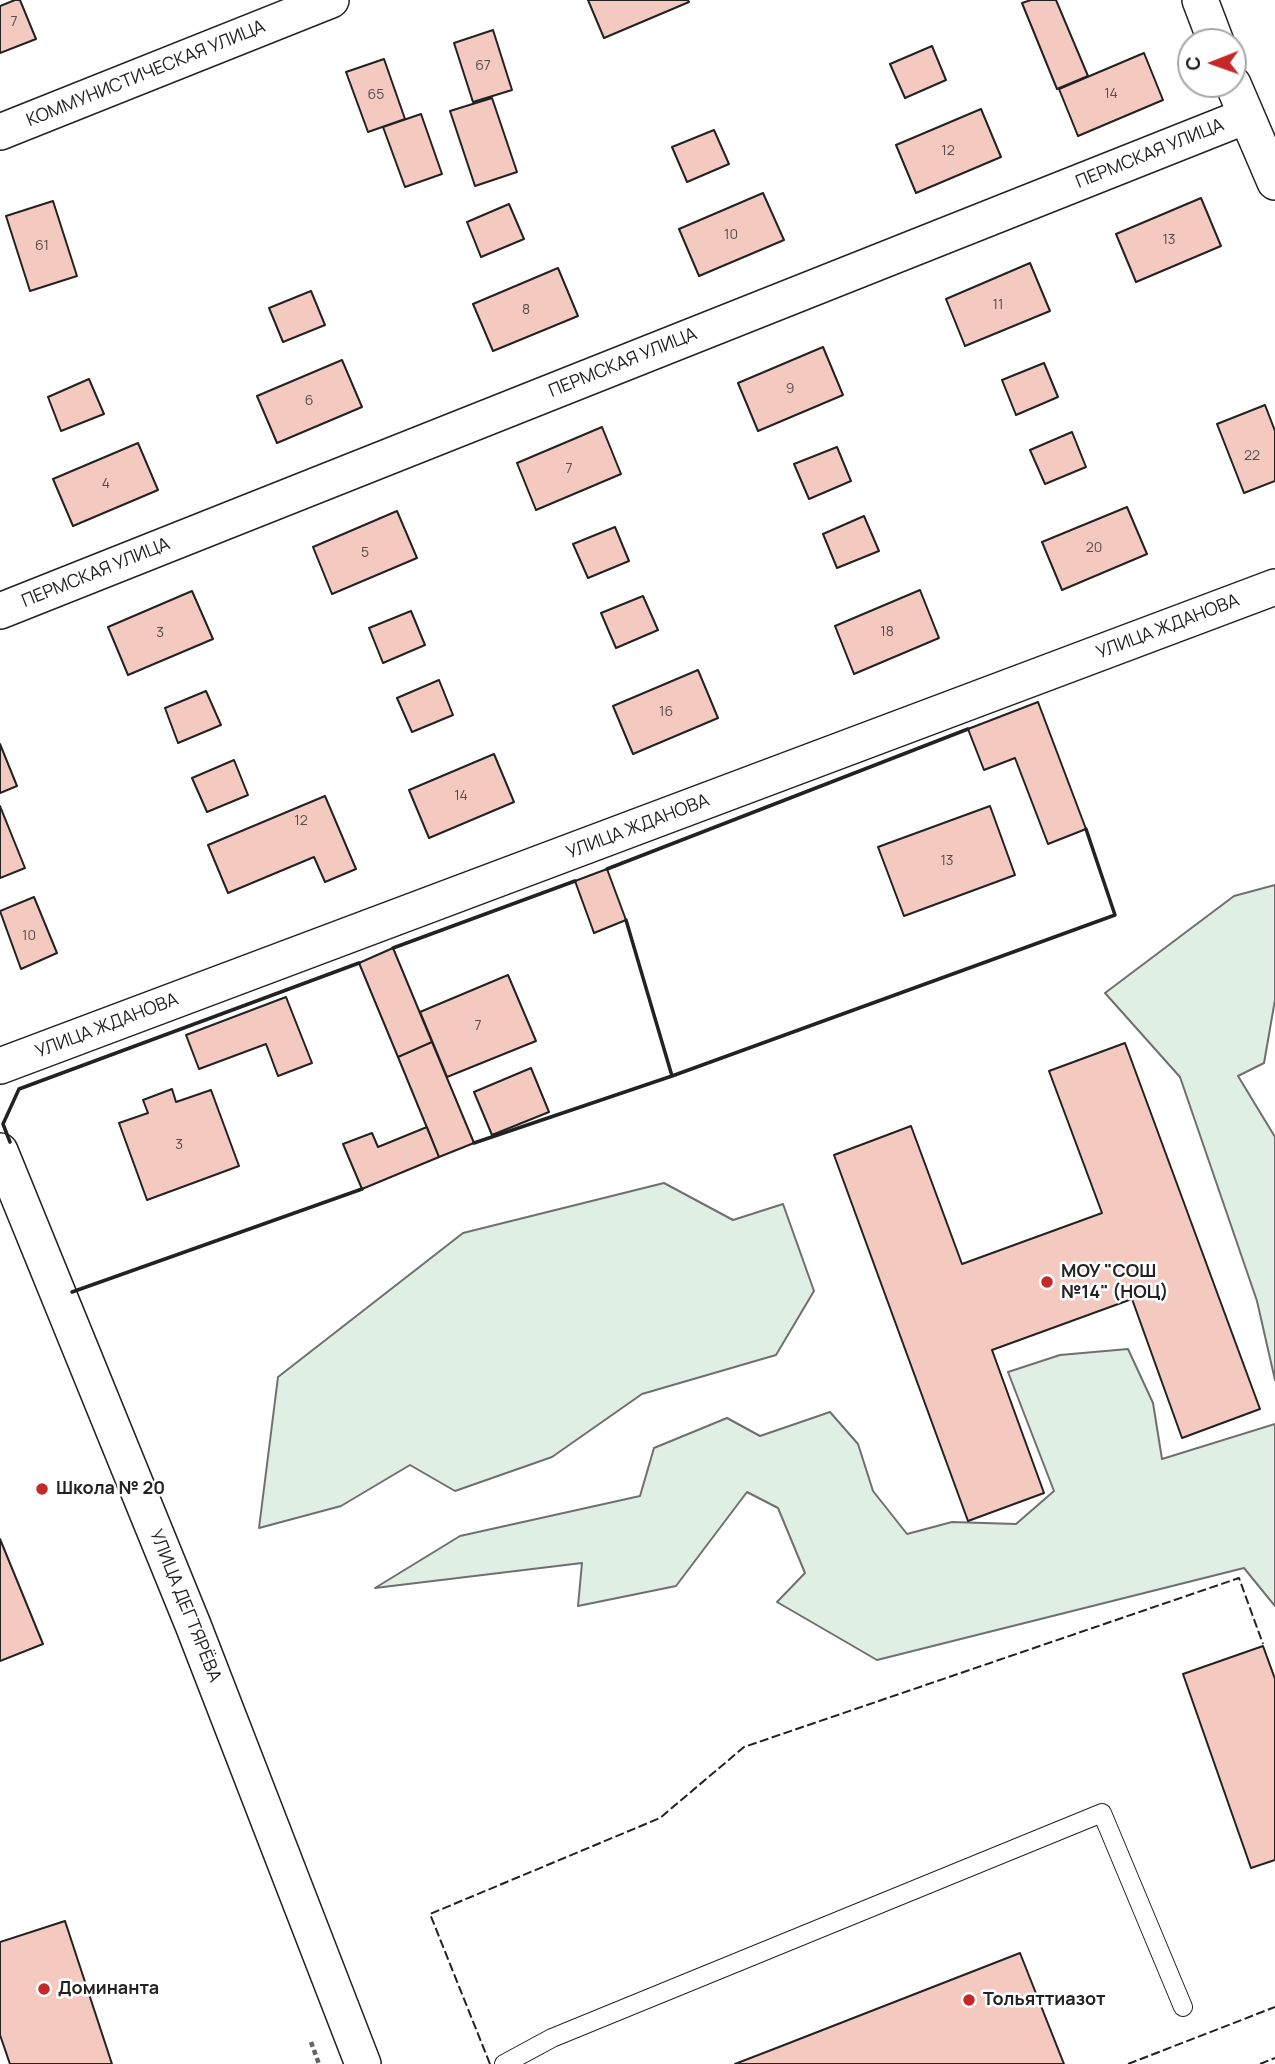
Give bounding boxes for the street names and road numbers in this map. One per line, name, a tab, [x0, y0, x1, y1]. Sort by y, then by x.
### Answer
street label: КОММУНИСТИЧЕСКАЯ УЛИЦА	[23, 16, 269, 132]
street label: ПЕРМСКАЯ УЛИЦА	[1073, 114, 1227, 194]
street label: ПЕРМСКАЯ УЛИЦА	[546, 323, 700, 403]
street label: ПЕРМСКАЯ УЛИЦА	[19, 533, 173, 613]
street label: УЛИЦА ЖДАНОВА	[1094, 590, 1242, 664]
street label: УЛИЦА ЖДАНОВА	[564, 790, 712, 864]
street label: УЛИЦА ЖДАНОВА	[33, 989, 181, 1063]
street label: УЛИЦА ДЕГТЯРЁВА	[145, 1527, 225, 1685]

